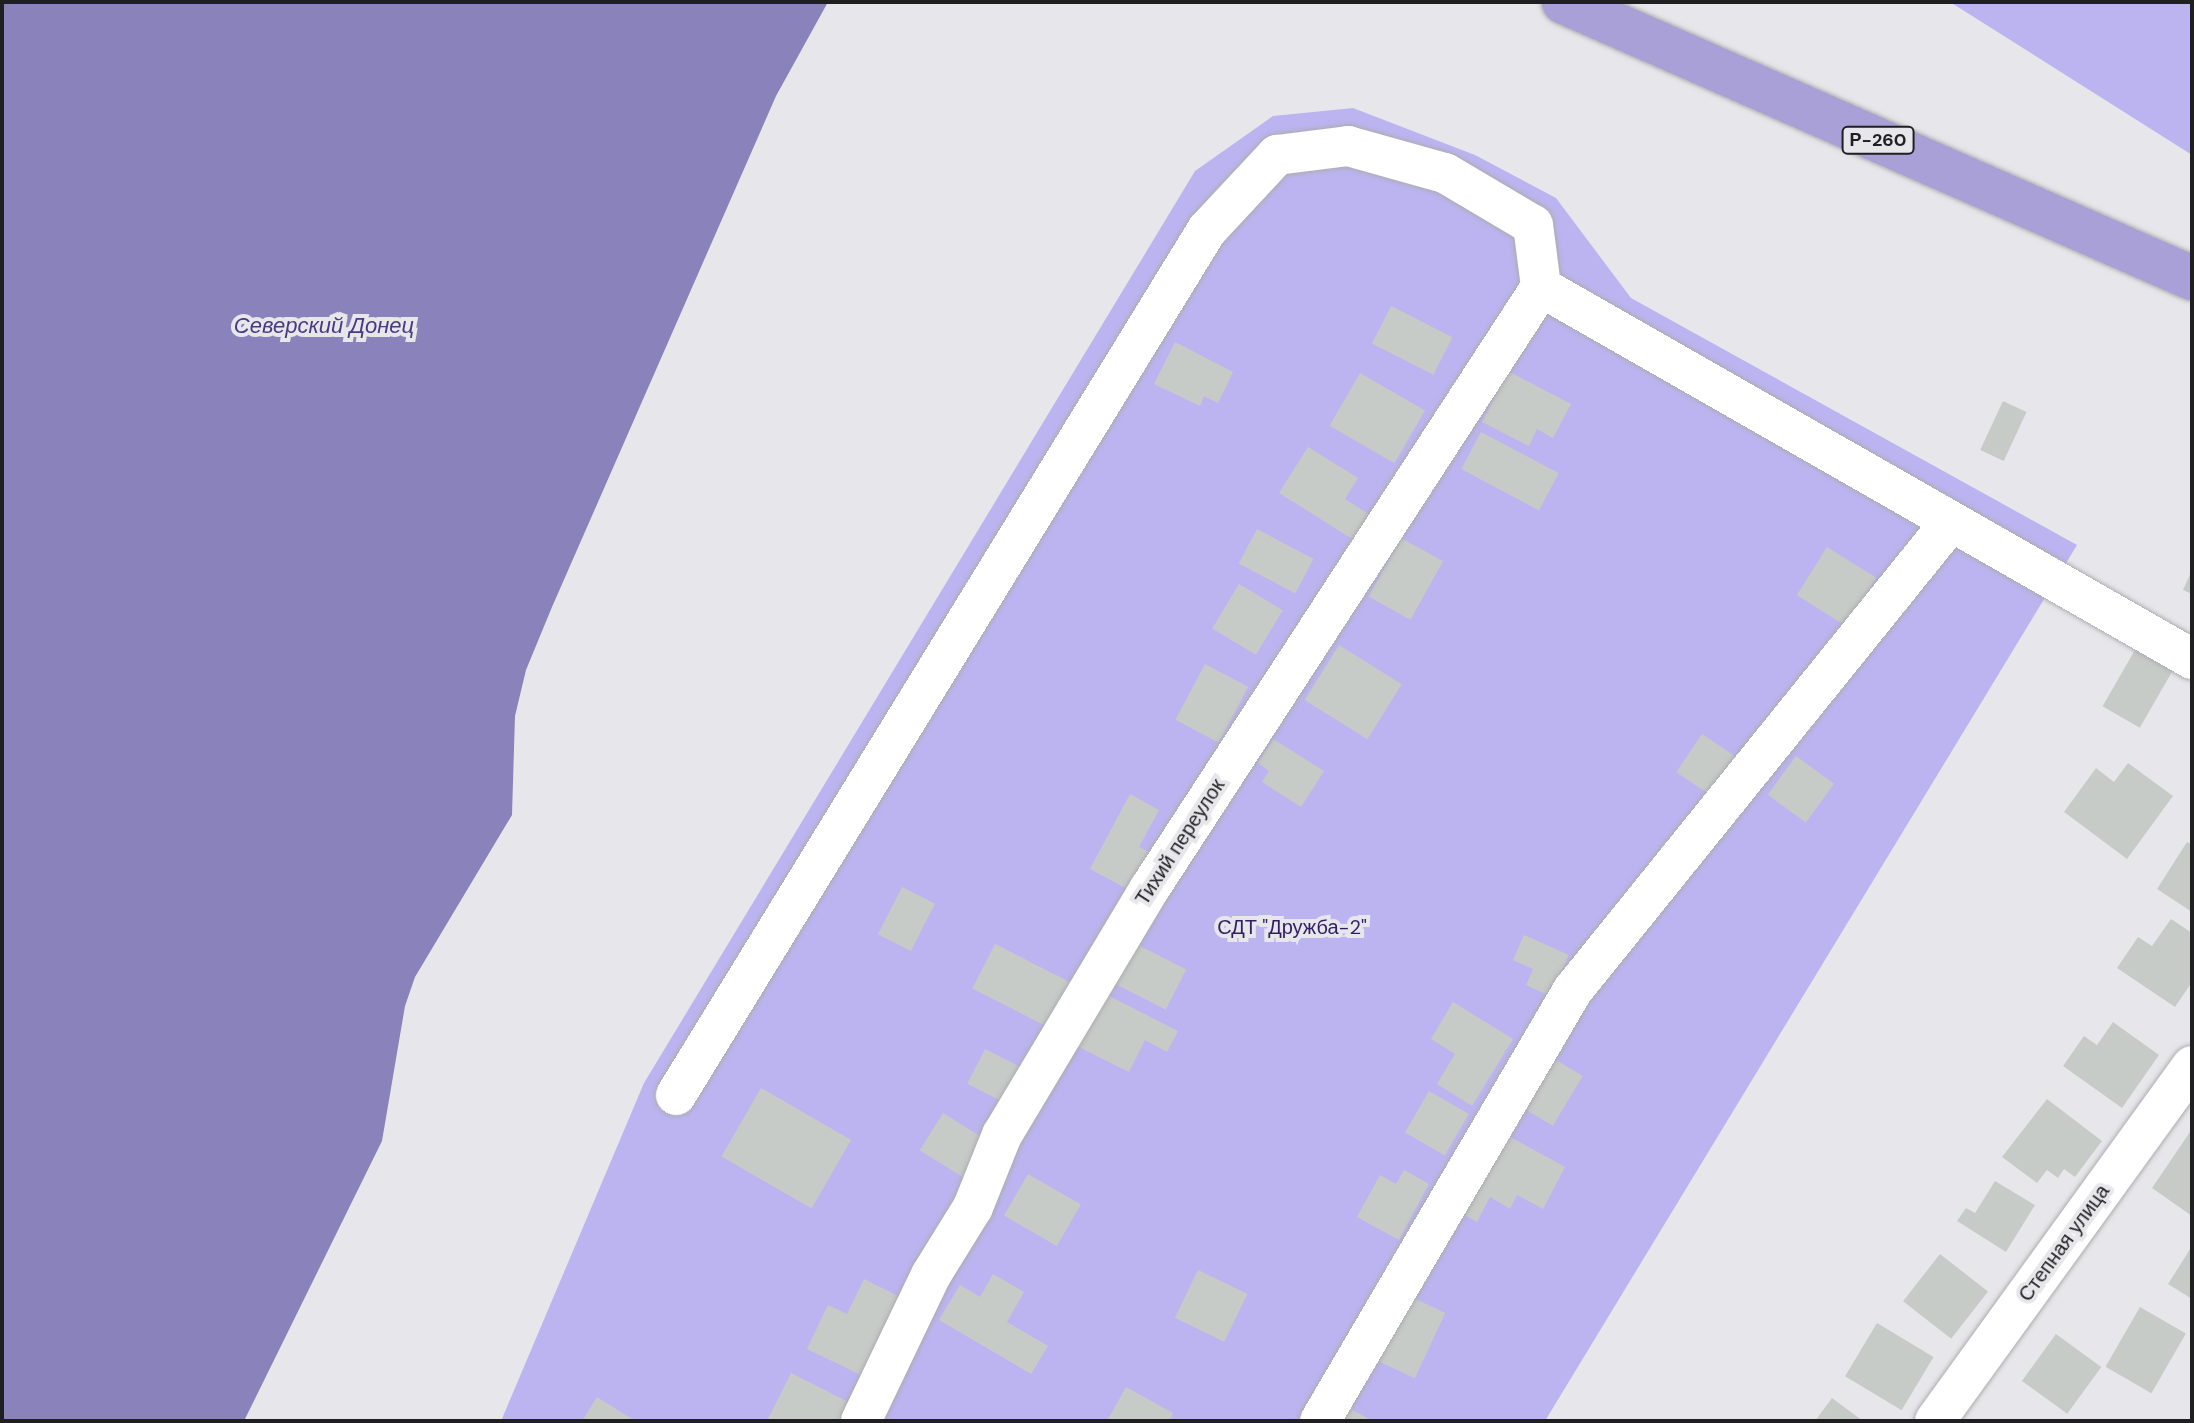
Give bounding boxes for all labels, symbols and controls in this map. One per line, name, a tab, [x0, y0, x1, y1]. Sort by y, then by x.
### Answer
road number: Р-260	[1840, 126, 1916, 154]
water label: Северский Донец	[234, 313, 414, 339]
street label: Тихий переулок	[1130, 774, 1230, 910]
park label: СДТ "Дружба-2"	[1217, 915, 1367, 939]
street label: Степная улица	[2014, 1180, 2114, 1306]

